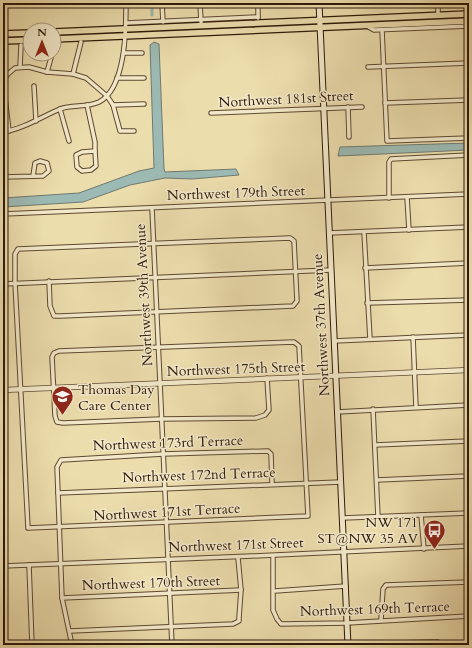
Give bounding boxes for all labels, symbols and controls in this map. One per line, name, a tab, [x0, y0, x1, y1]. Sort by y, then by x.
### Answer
north arrow	[22, 22, 62, 62]
text: N	[37, 25, 47, 40]
street label: Northwest 181st Street	[218, 86, 355, 112]
street label: Northwest 179th Street	[167, 181, 306, 205]
street label: Northwest 39th Avenue	[131, 223, 157, 367]
street label: Northwest 37th Avenue	[308, 253, 334, 397]
street label: Northwest 175th Street	[167, 357, 306, 381]
place label: Thomas Day Care Center	[78, 380, 155, 415]
school or university icon: Thomas Day Care Center	[50, 384, 76, 417]
street label: Northwest 173rd Terrace	[92, 431, 244, 455]
street label: Northwest 172nd Terrace	[122, 463, 276, 487]
street label: Northwest 171st Terrace	[93, 499, 241, 525]
place label: NW 171 ST@NW 35 AV	[318, 513, 419, 548]
bus stop icon: NW 171 ST@NW 35 AV	[421, 517, 447, 550]
street label: Northwest 171st Street	[168, 533, 304, 557]
street label: Northwest 170th Street	[82, 571, 221, 595]
street label: Northwest 169th Terrace	[300, 597, 450, 621]

